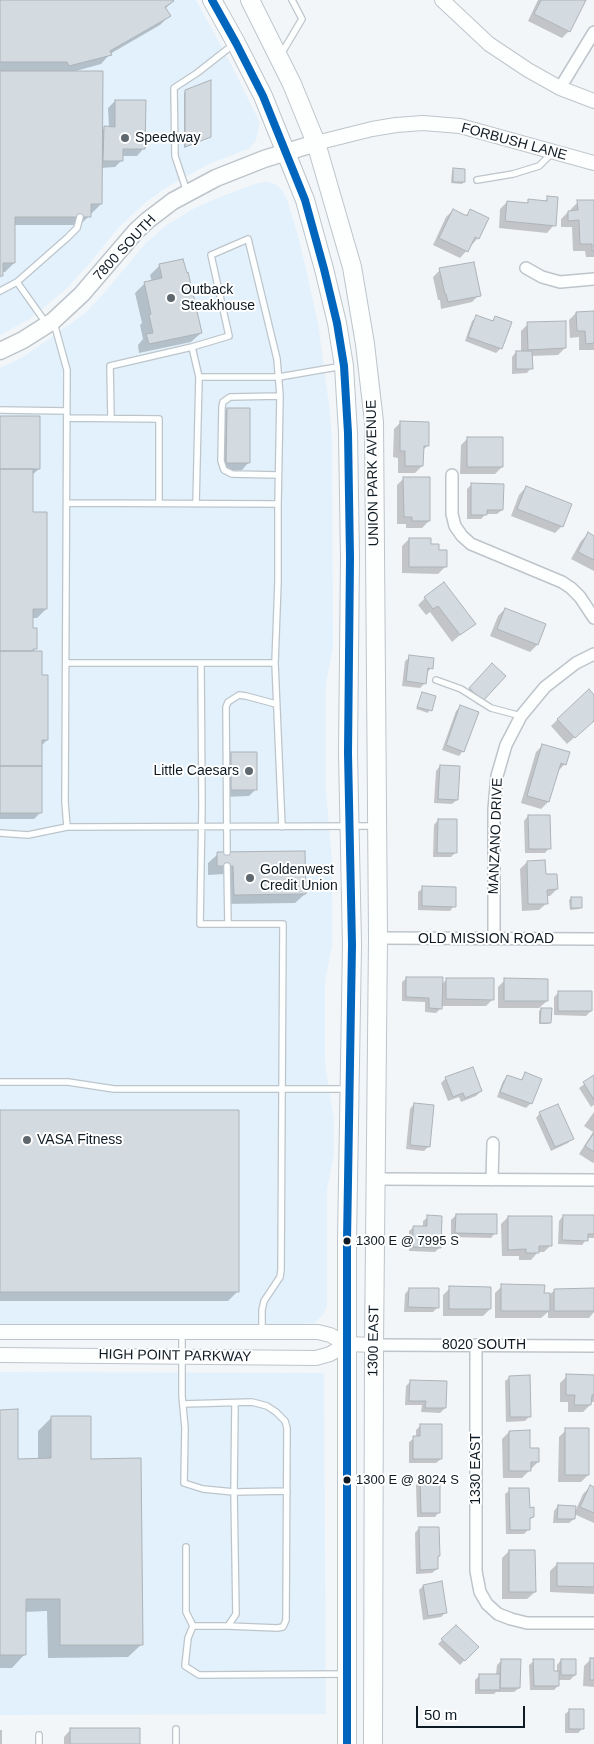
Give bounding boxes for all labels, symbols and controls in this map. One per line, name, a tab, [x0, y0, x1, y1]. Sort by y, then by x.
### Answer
street label: FORBUSH LANE	[459, 120, 569, 164]
place label: Speedway	[135, 130, 200, 146]
marker: Speedway	[119, 132, 131, 144]
street label: 7800 SOUTH	[90, 212, 160, 284]
place label: Outback Steakhouse	[181, 282, 255, 314]
marker: Outback Steakhouse	[165, 292, 177, 304]
street label: UNION PARK AVENUE	[363, 400, 383, 546]
place label: Little Caesars	[153, 763, 239, 779]
marker: Little Caesars	[243, 765, 255, 777]
street label: MANZANO DRIVE	[486, 777, 506, 895]
place label: Goldenwest Credit Union	[260, 862, 338, 894]
marker: Goldenwest Credit Union	[244, 872, 256, 884]
street label: OLD MISSION ROAD	[418, 931, 554, 947]
place label: VASA Fitness	[37, 1132, 122, 1148]
marker: VASA Fitness	[21, 1134, 33, 1146]
place label: 1300 E @ 7995 S	[356, 1233, 459, 1249]
marker: 1300 E @ 7995 S	[342, 1236, 352, 1246]
street label: 1300 EAST	[365, 1305, 383, 1377]
street label: 8020 SOUTH	[442, 1337, 526, 1353]
street label: HIGH POINT PARKWAY	[98, 1346, 252, 1366]
street label: 1330 EAST	[468, 1433, 484, 1505]
place label: 1300 E @ 8024 S	[356, 1472, 459, 1488]
marker: 1300 E @ 8024 S	[342, 1475, 352, 1485]
scale bar	[419, 1696, 528, 1728]
text: 50 m	[424, 1706, 457, 1723]

